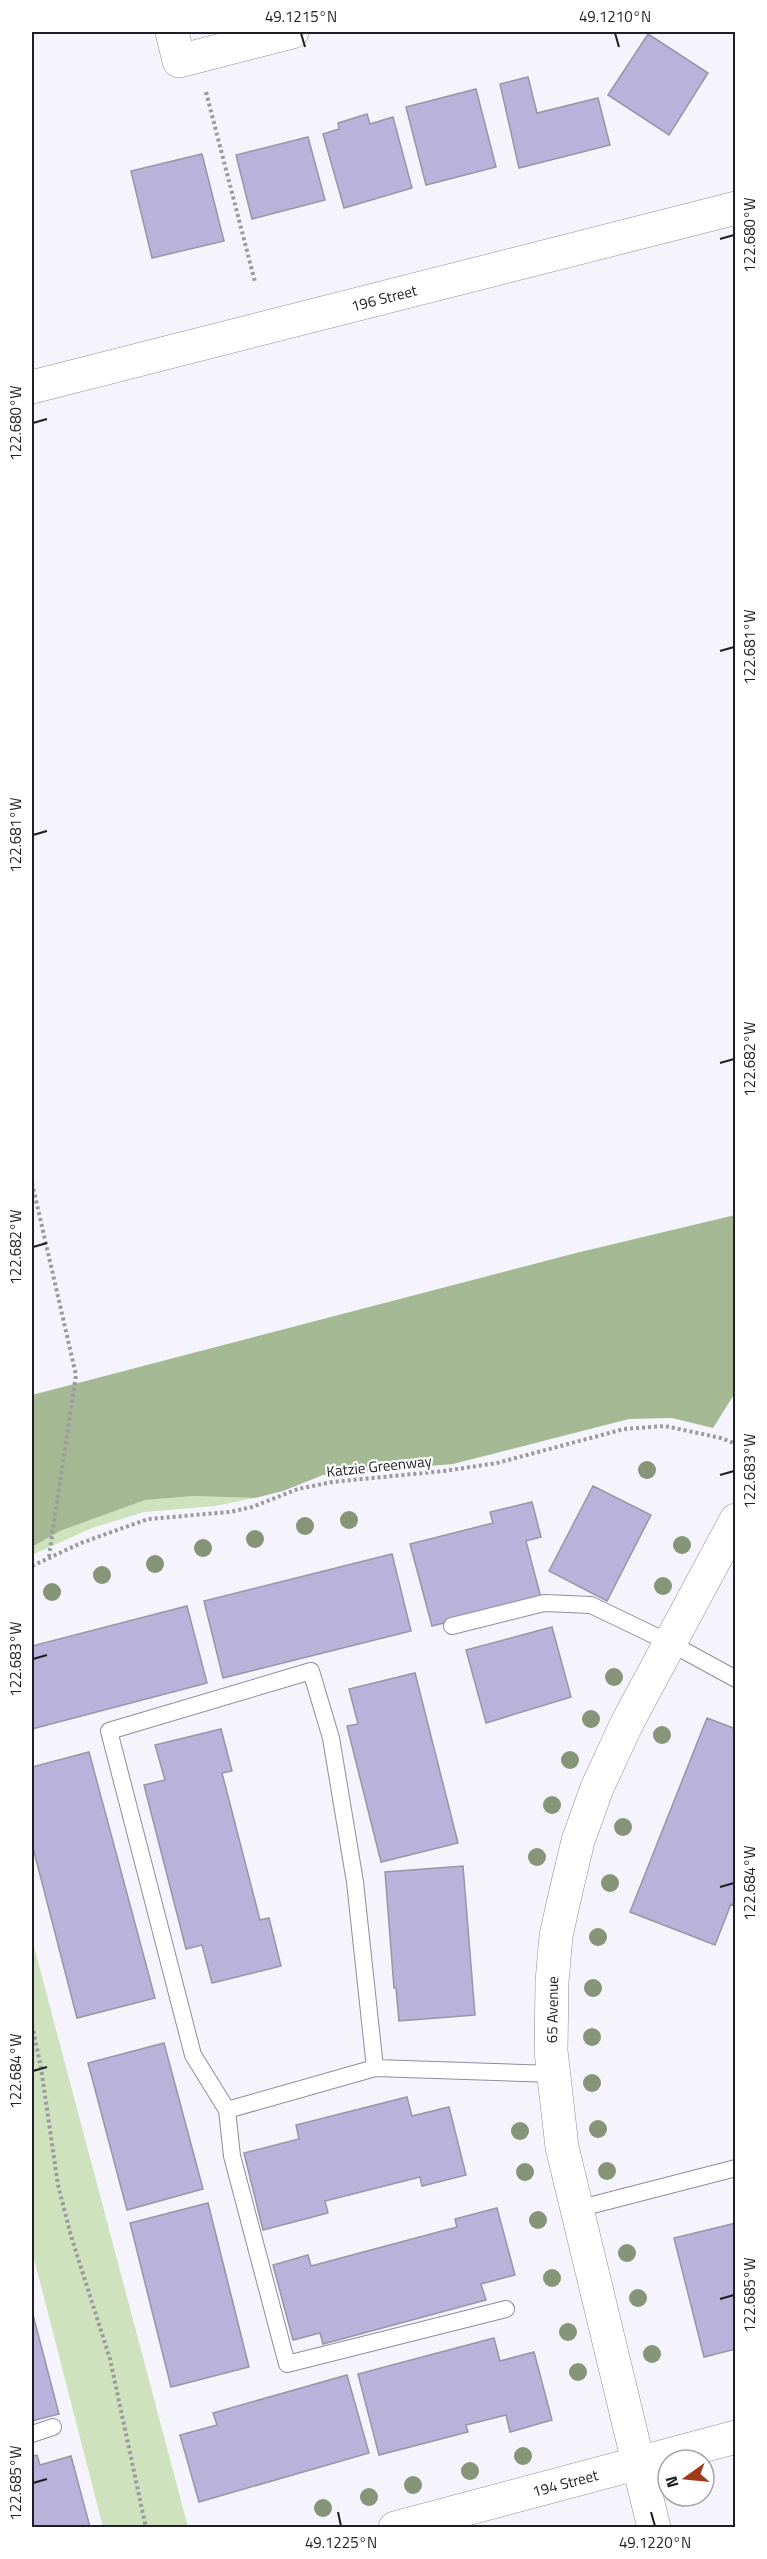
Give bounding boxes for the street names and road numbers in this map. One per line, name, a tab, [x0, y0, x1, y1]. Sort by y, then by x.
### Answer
street label: 196 Street	[348, 278, 420, 317]
street label: Katzie Greenway	[325, 1449, 433, 1483]
street label: 65 Avenue	[540, 1975, 564, 2043]
street label: 194 Street	[530, 2463, 601, 2502]

